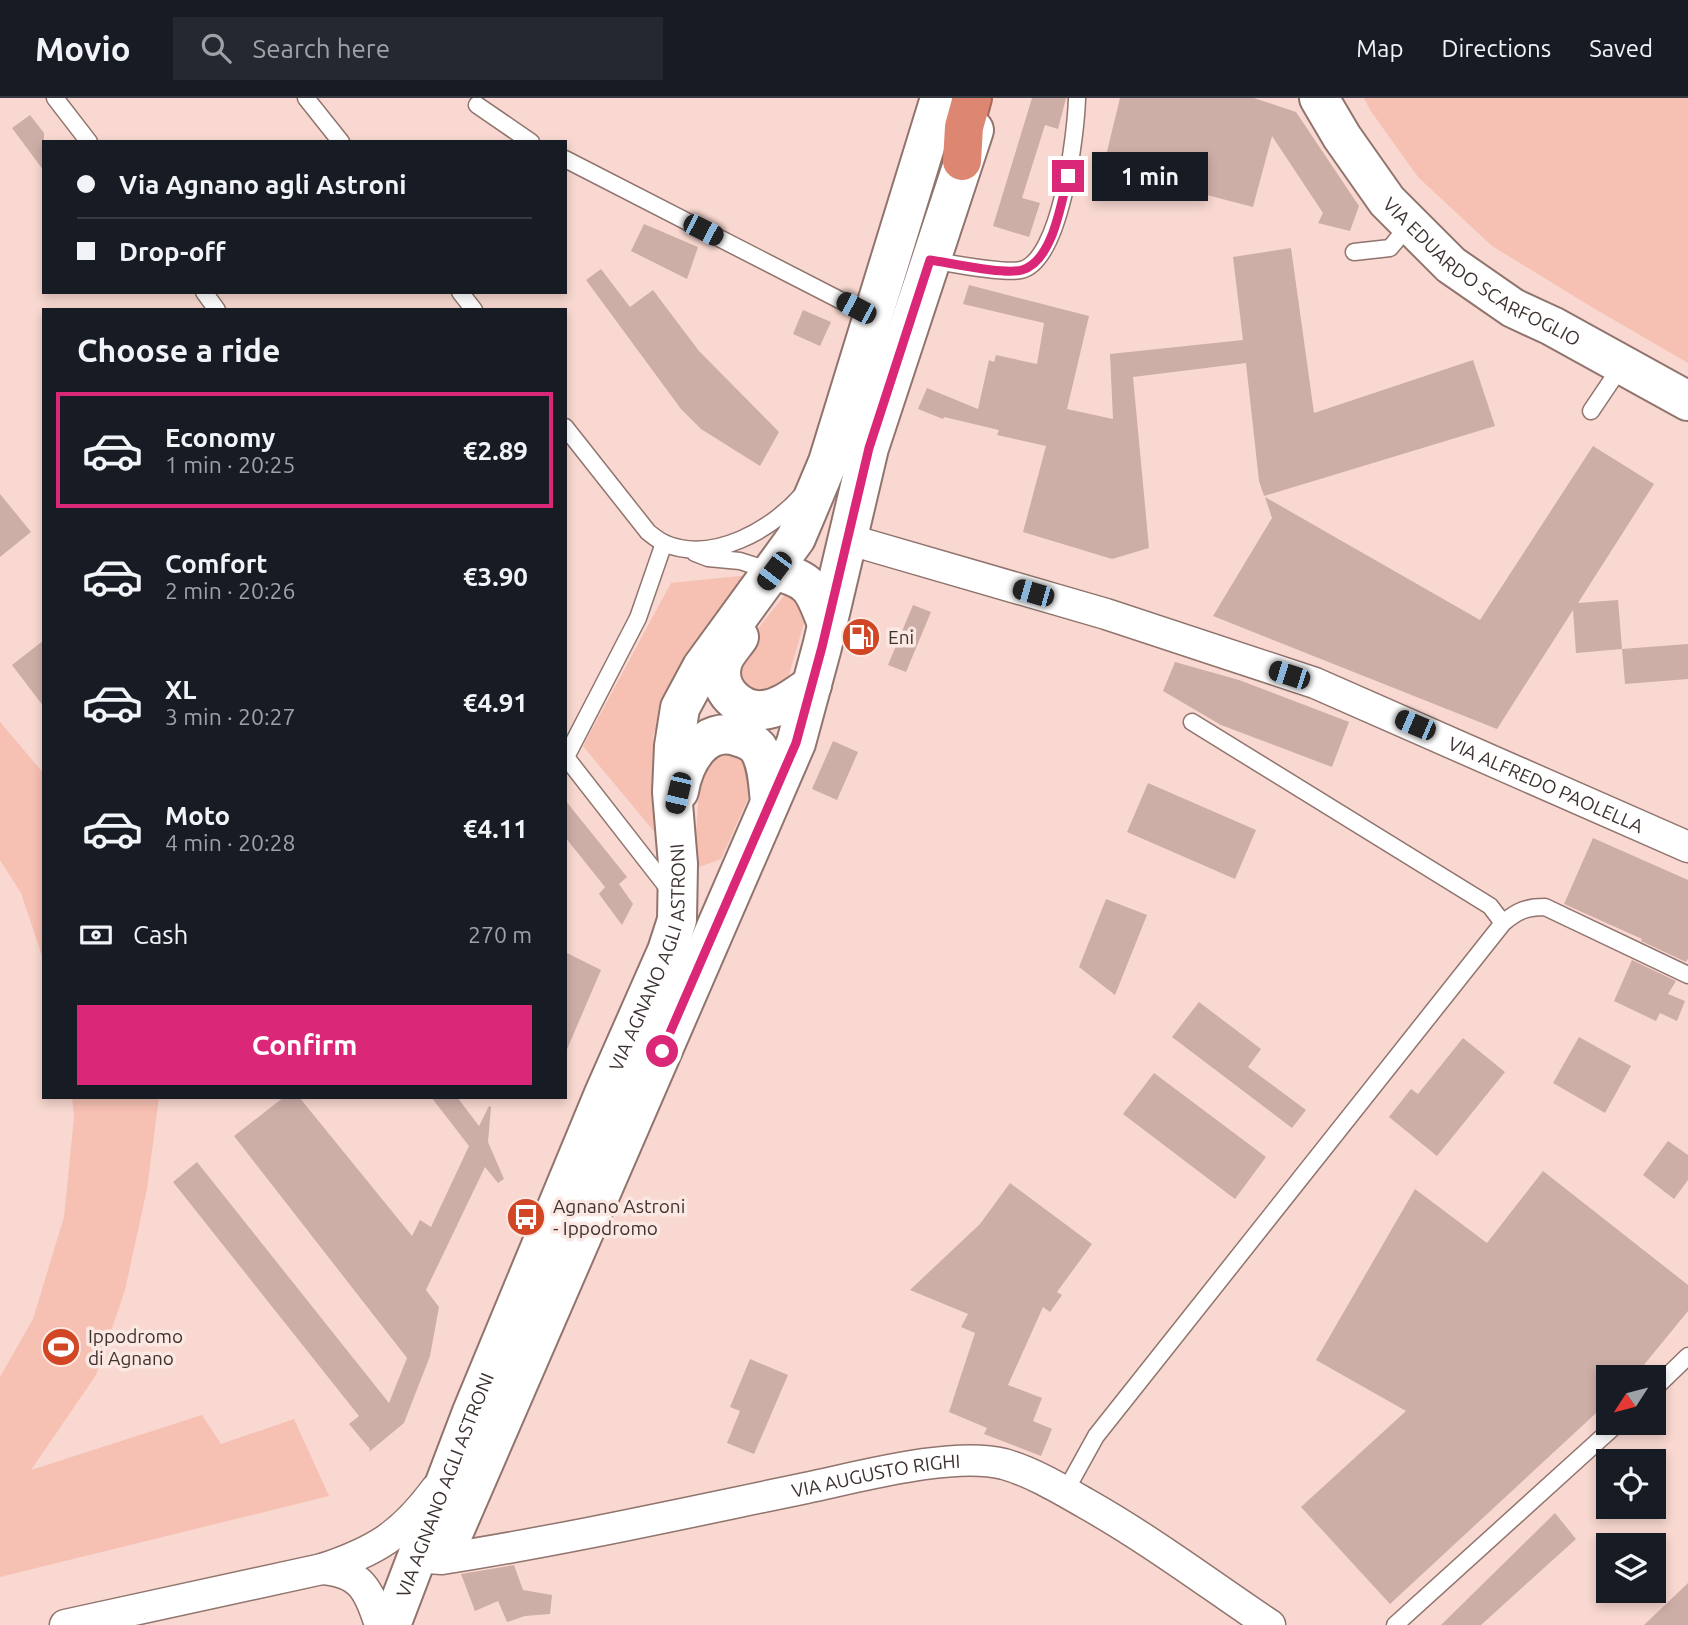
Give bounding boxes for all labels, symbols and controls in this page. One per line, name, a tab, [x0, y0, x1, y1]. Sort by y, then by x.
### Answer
search box	[173, 17, 663, 80]
icon: search	[197, 29, 235, 67]
text: Movio	[35, 30, 131, 67]
text: Search here	[253, 34, 390, 63]
text: Map	[1356, 35, 1403, 62]
text: Directions	[1441, 35, 1551, 62]
text: Saved	[1589, 35, 1653, 62]
callout: 1 min	[1092, 152, 1208, 200]
route end	[1052, 160, 1084, 192]
text: 1 min	[1121, 164, 1179, 189]
text: Via Agnano agli Astroni	[119, 170, 407, 199]
street label: VIA EDUARDO SCARFOGLIO	[1379, 193, 1584, 350]
car	[680, 211, 727, 249]
text: Drop-off	[119, 237, 226, 266]
car	[833, 289, 880, 327]
text: Choose a ride	[77, 332, 280, 368]
icon: car	[81, 419, 144, 482]
text: Economy	[165, 423, 275, 452]
text: €2.89	[463, 436, 528, 465]
text: 1 min · 20:25	[165, 452, 296, 477]
icon: car	[81, 545, 144, 608]
car	[753, 548, 796, 594]
text: Comfort	[165, 549, 268, 578]
text: €3.90	[463, 562, 528, 591]
car	[1010, 577, 1057, 609]
text: 2 min · 20:26	[165, 578, 296, 603]
fuel station icon: Eni	[840, 616, 882, 658]
place label: Eni	[888, 626, 914, 648]
car	[1266, 659, 1313, 691]
icon: car	[81, 671, 144, 734]
text: XL	[165, 675, 196, 704]
text: €4.91	[463, 688, 528, 717]
text: 3 min · 20:27	[165, 704, 296, 729]
car	[1392, 707, 1439, 743]
street label: VIA ALFREDO PAOLELLA	[1445, 732, 1647, 837]
car	[664, 770, 693, 816]
icon: car	[81, 797, 144, 860]
text: Moto	[165, 801, 230, 830]
text: €4.11	[463, 814, 528, 843]
text: 4 min · 20:28	[165, 830, 296, 855]
street label: VIA AGNANO AGLI ASTRONI	[604, 843, 689, 1074]
icon: cash	[77, 916, 115, 954]
text: Cash	[133, 920, 188, 949]
text: 270 m	[468, 922, 532, 947]
button: Confirm	[77, 1005, 532, 1085]
route start	[646, 1035, 678, 1067]
place label: Agnano Astroni - Ippodromo	[553, 1195, 685, 1239]
bus stop icon: Agnano Astroni - Ippodromo	[505, 1196, 547, 1238]
place label: Ippodromo di Agnano	[88, 1325, 183, 1369]
sports icon: Ippodromo di Agnano	[40, 1326, 82, 1368]
north arrow	[1596, 1365, 1666, 1435]
map controls	[1596, 1365, 1666, 1603]
street label: VIA AGNANO AGLI ASTRONI	[392, 1369, 498, 1600]
button: locate	[1596, 1449, 1666, 1519]
street label: VIA AUGUSTO RIGHI	[789, 1450, 961, 1502]
button: layers	[1596, 1533, 1666, 1603]

